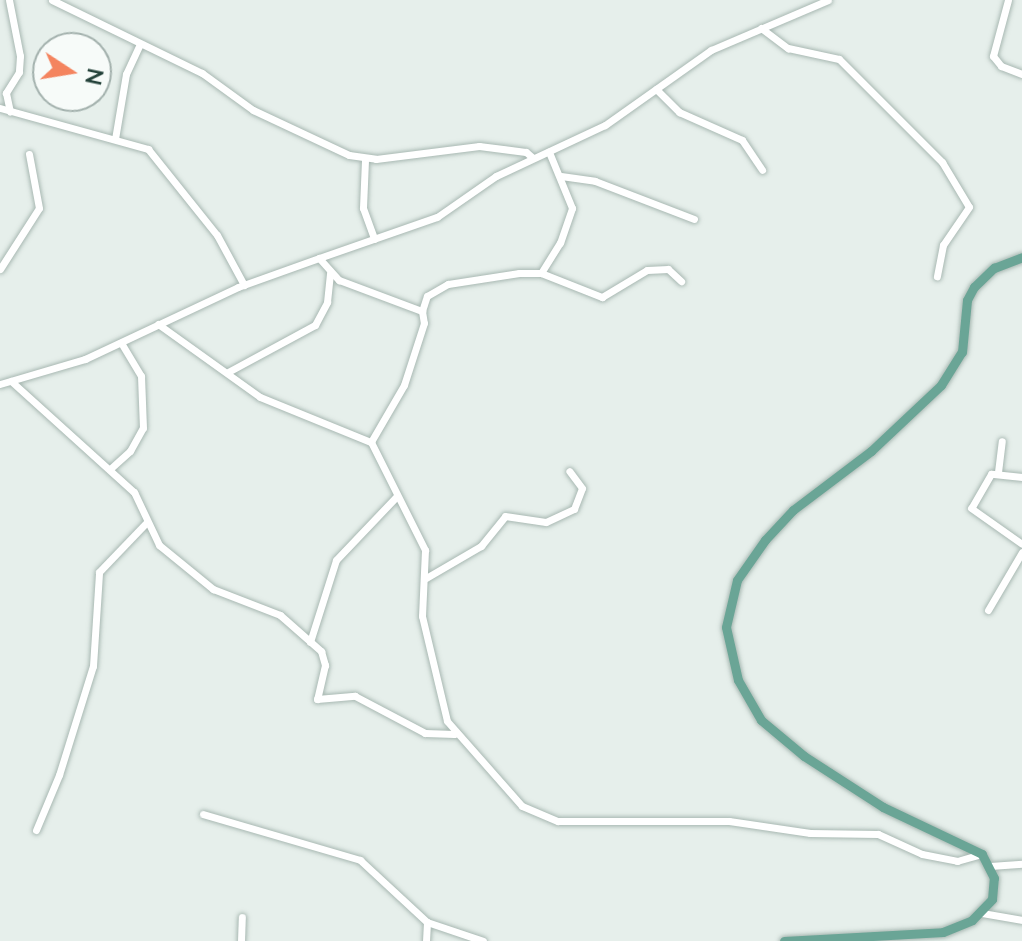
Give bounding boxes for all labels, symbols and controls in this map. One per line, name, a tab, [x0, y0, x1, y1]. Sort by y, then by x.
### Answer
north arrow	[32, 32, 112, 112]
text: N	[77, 65, 110, 88]

